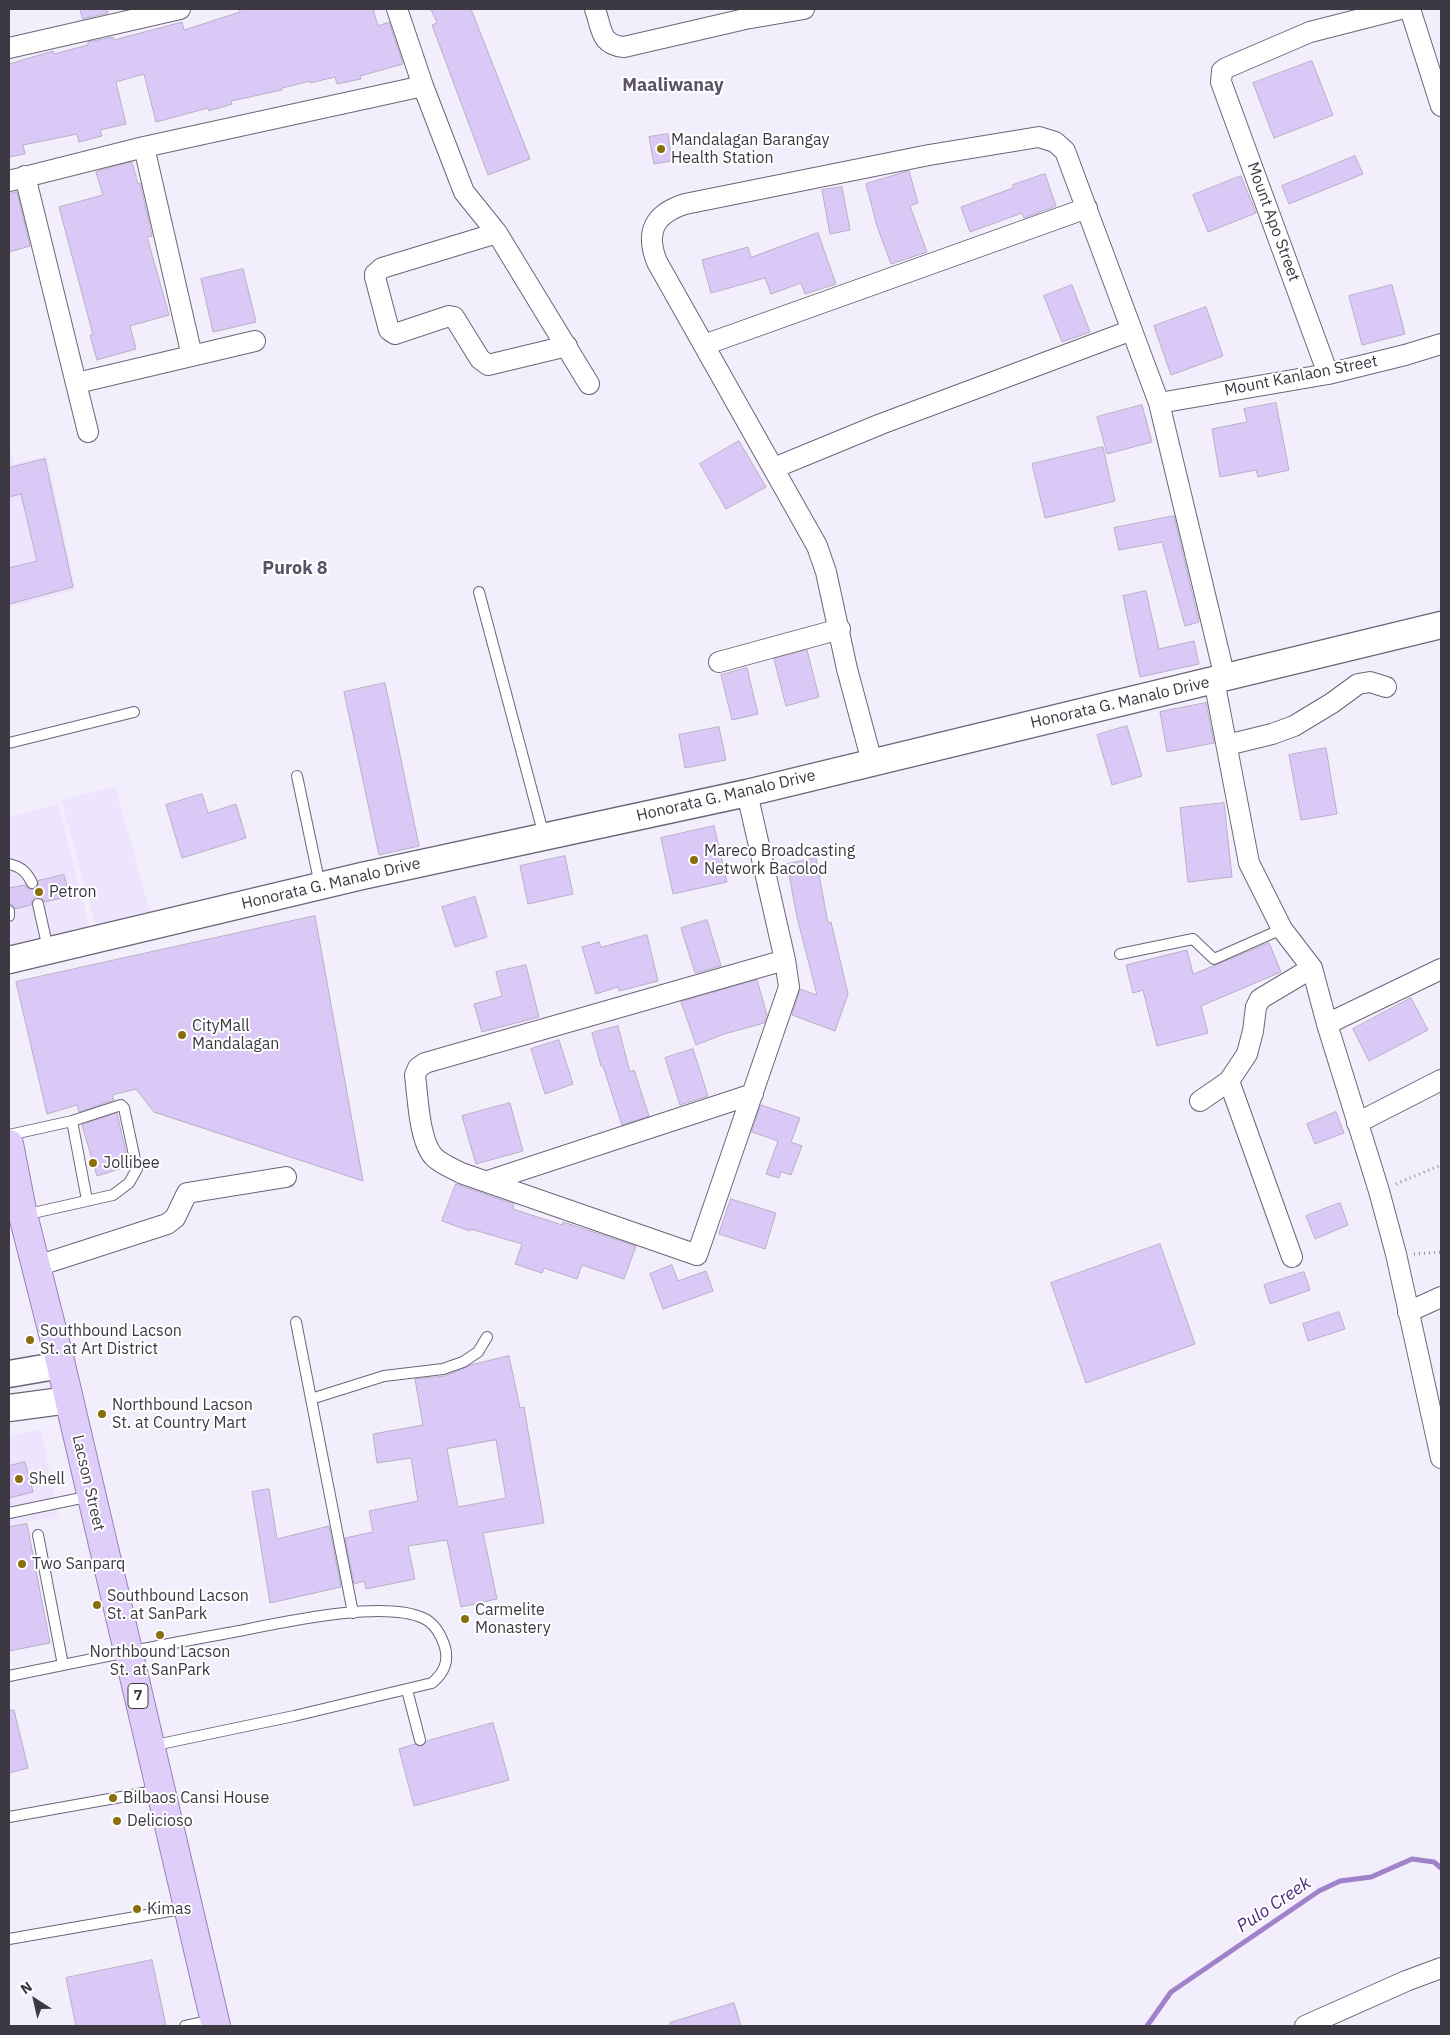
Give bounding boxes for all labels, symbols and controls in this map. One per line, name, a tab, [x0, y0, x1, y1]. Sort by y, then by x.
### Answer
district label: Maaliwanay	[622, 75, 724, 97]
place label: Mandalagan Barangay Health Station	[671, 130, 829, 168]
marker: Mandalagan Barangay Health Station	[655, 143, 667, 155]
street label: Mount Apo Street	[1242, 160, 1304, 284]
street label: Mount Kanlaon Street	[1223, 352, 1379, 400]
district label: Purok 8	[262, 558, 328, 580]
street label: Honorata G. Manalo Drive	[1029, 673, 1211, 733]
street label: Honorata G. Manalo Drive	[635, 766, 817, 826]
place label: Mareco Broadcasting Network Bacolod	[704, 841, 855, 879]
street label: Honorata G. Manalo Drive	[240, 854, 422, 914]
marker: Mareco Broadcasting Network Bacolod	[688, 854, 700, 866]
place label: Petron	[49, 882, 97, 902]
marker: Petron	[33, 886, 45, 898]
place label: CityMall Mandalagan	[192, 1016, 279, 1054]
marker: CityMall Mandalagan	[176, 1029, 188, 1041]
place label: Jollibee	[103, 1153, 160, 1173]
marker: Jollibee	[87, 1157, 99, 1169]
place label: Southbound Lacson St. at Art District	[40, 1321, 182, 1359]
marker: Southbound Lacson St. at Art District	[24, 1334, 36, 1346]
place label: Northbound Lacson St. at Country Mart	[112, 1395, 253, 1433]
marker: Northbound Lacson St. at Country Mart	[96, 1408, 108, 1420]
street label: Lacson Street	[68, 1433, 108, 1533]
place label: Shell	[29, 1469, 65, 1489]
marker: Shell	[13, 1473, 25, 1485]
place label: Two Sanparq	[32, 1554, 125, 1574]
marker: Two Sanparq	[16, 1558, 28, 1570]
place label: Southbound Lacson St. at SanPark	[107, 1586, 249, 1624]
marker: Southbound Lacson St. at SanPark	[91, 1599, 103, 1611]
place label: Carmelite Monastery	[475, 1600, 551, 1638]
marker: Carmelite Monastery	[459, 1613, 471, 1625]
marker: Northbound Lacson St. at SanPark	[154, 1629, 166, 1641]
place label: Northbound Lacson St. at SanPark	[90, 1642, 230, 1680]
road number: 7	[128, 1684, 148, 1708]
place label: Bilbaos Cansi House	[123, 1788, 269, 1808]
marker: Bilbaos Cansi House	[107, 1792, 119, 1804]
place label: Delicioso	[127, 1811, 193, 1831]
marker: Delicioso	[111, 1815, 123, 1827]
water label: Pulo Creek	[1233, 1872, 1315, 1938]
place label: Kimas	[147, 1899, 191, 1919]
marker: Kimas	[131, 1903, 143, 1915]
north arrow	[10, 1975, 60, 2025]
text: N	[17, 1977, 36, 1998]

